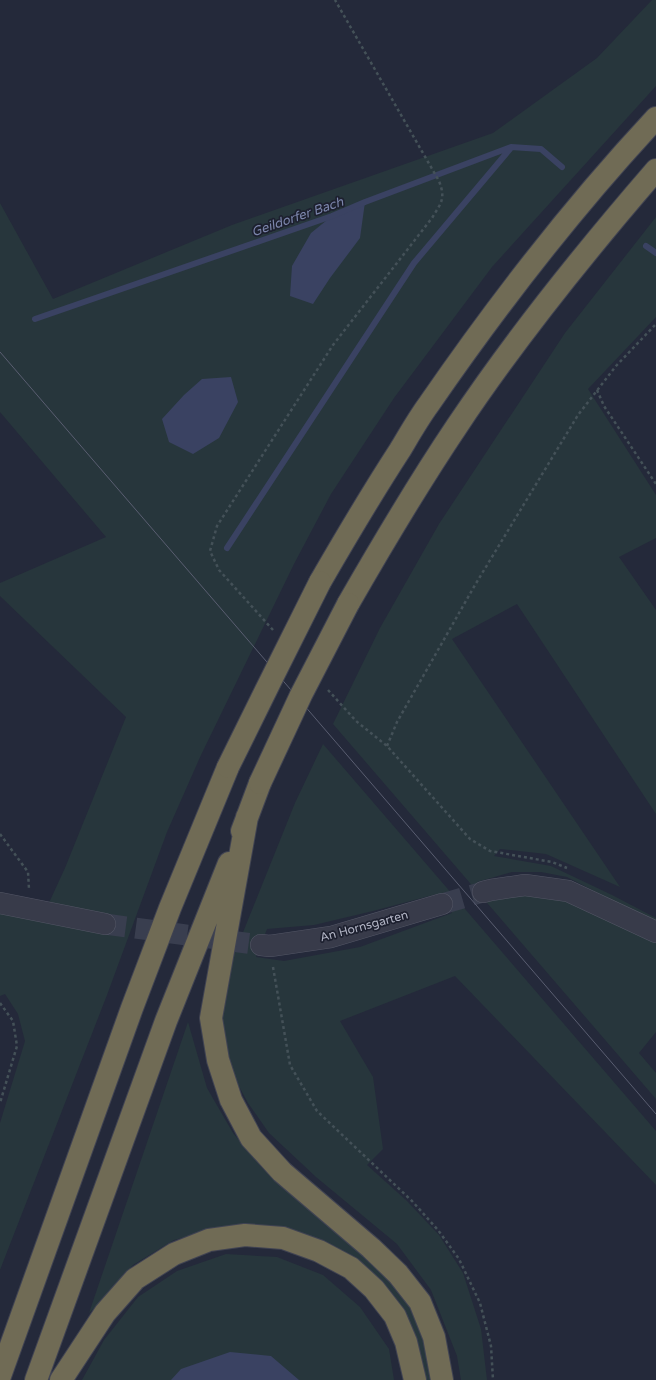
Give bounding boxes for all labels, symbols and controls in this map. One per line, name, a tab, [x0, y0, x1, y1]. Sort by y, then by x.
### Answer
water label: Geildorfer Bach	[249, 193, 346, 240]
street label: An Hornsgarten	[318, 908, 410, 944]

